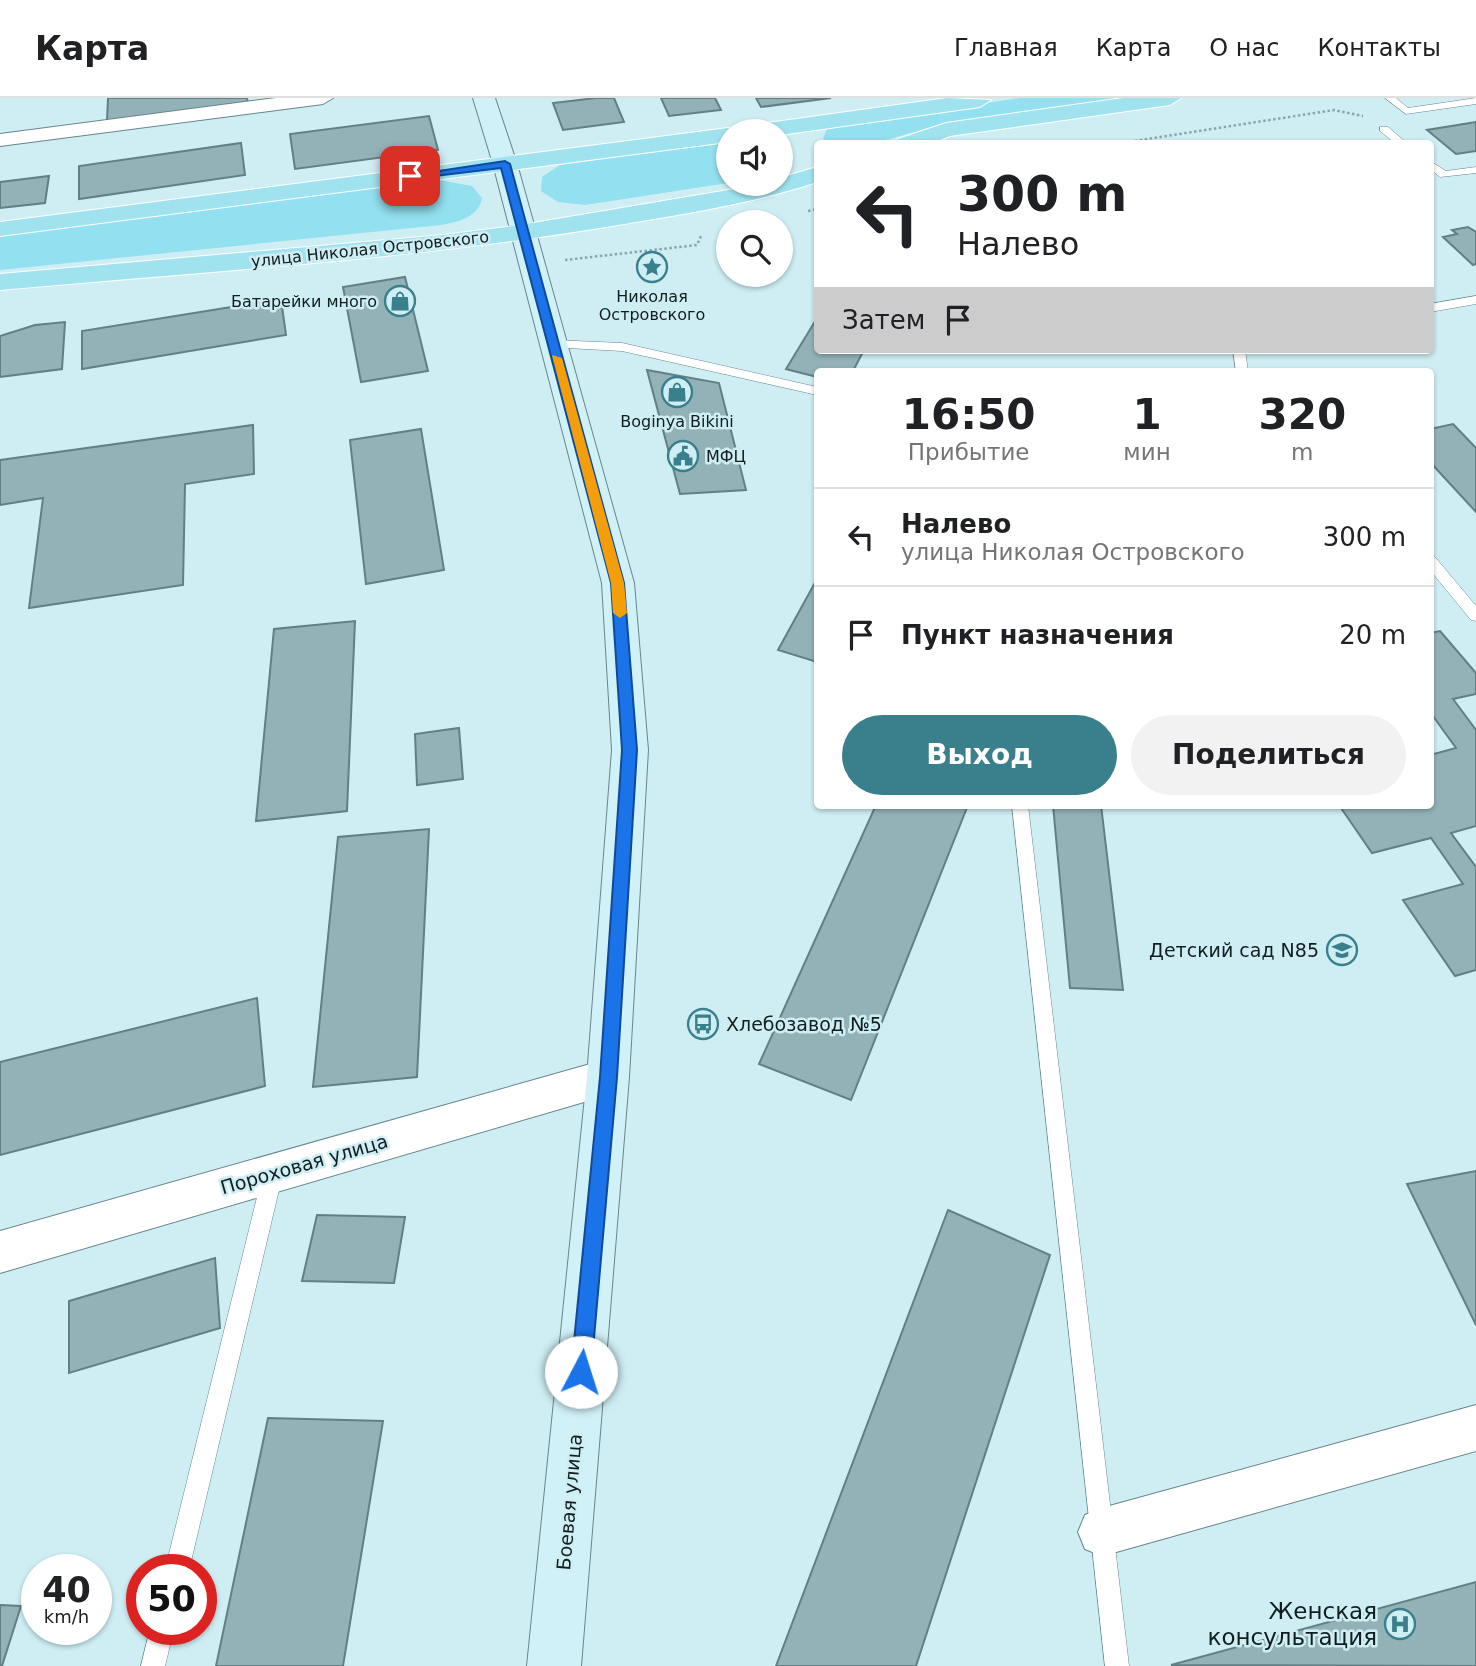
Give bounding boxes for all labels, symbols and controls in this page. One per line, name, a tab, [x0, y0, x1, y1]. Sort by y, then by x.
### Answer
text: Карта	[35, 29, 149, 68]
text: Главная	[954, 34, 1058, 62]
text: Карта	[1096, 34, 1171, 62]
text: О нас	[1209, 34, 1279, 62]
text: Контакты	[1317, 34, 1441, 62]
map controls	[716, 119, 793, 287]
button: sound	[716, 119, 793, 196]
pin	[380, 146, 440, 206]
icon: arrive	[391, 157, 429, 195]
text: 300 m	[957, 166, 1127, 223]
icon: left	[842, 168, 933, 259]
button: search	[716, 210, 793, 287]
text: Налево	[957, 225, 1079, 263]
street label: улица Николая Островского	[250, 227, 490, 271]
place icon: Николая Островского	[635, 250, 669, 284]
shop icon: Батарейки много	[383, 284, 417, 318]
place label: Николая Островского	[599, 287, 705, 324]
place label: Батарейки много	[231, 292, 377, 311]
icon: arrive	[939, 301, 977, 339]
text: Затем	[842, 305, 925, 335]
shop icon: Boginya Bikini	[660, 375, 694, 409]
text: 16:50	[902, 390, 1036, 439]
text: 1	[1132, 390, 1162, 439]
text: 320	[1258, 390, 1346, 439]
place label: Boginya Bikini	[620, 412, 734, 431]
public building icon: МФЦ	[666, 439, 700, 473]
text: Прибытие	[908, 439, 1030, 465]
text: мин	[1123, 439, 1171, 465]
text: m	[1291, 439, 1314, 465]
place label: МФЦ	[706, 447, 746, 466]
text: Налево	[901, 509, 1011, 539]
icon: left	[842, 518, 880, 556]
text: 300 m	[1323, 522, 1406, 552]
text: улица Николая Островского	[901, 539, 1245, 565]
icon: arrive	[842, 616, 880, 654]
text: Пункт назначения	[901, 620, 1174, 650]
text: 20 m	[1339, 620, 1406, 650]
button: Выход	[842, 715, 1117, 795]
button: Поделиться	[1131, 715, 1406, 795]
school or university icon: Детский сад N85	[1325, 933, 1359, 967]
place label: Детский сад N85	[1149, 939, 1319, 961]
bus stop icon: Хлебозавод №5	[686, 1007, 720, 1041]
place label: Хлебозавод №5	[726, 1013, 882, 1035]
street label: Пороховая улица	[218, 1130, 390, 1198]
position arrow	[544, 1335, 618, 1409]
street label: Боевая улица	[552, 1433, 586, 1571]
speed limit sign: 50	[126, 1554, 217, 1645]
text: 40	[42, 1570, 91, 1610]
place label: Женская консультация	[1208, 1598, 1377, 1650]
text: km/h	[44, 1606, 89, 1627]
hospital icon: Женская консультация	[1383, 1607, 1417, 1641]

